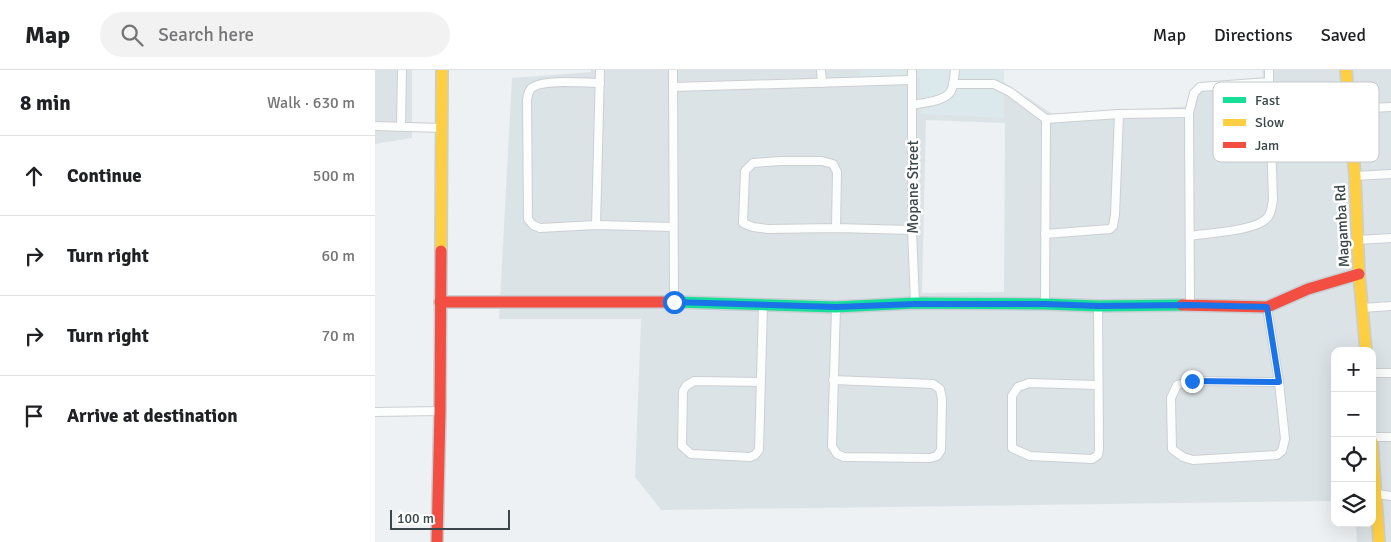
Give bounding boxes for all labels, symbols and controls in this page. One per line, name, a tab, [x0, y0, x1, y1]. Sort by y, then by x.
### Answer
search box	[100, 12, 450, 57]
text: Map	[25, 20, 70, 50]
icon: search	[118, 21, 146, 49]
text: Search here	[158, 23, 254, 47]
text: Map	[1153, 24, 1186, 46]
text: Directions	[1214, 24, 1293, 46]
text: Saved	[1321, 24, 1366, 46]
legend	[1213, 82, 1379, 162]
text: 8 min	[20, 90, 71, 116]
text: Fast	[1255, 92, 1280, 109]
text: Walk · 630 m	[267, 93, 355, 113]
text: Slow	[1255, 114, 1284, 131]
text: Jam	[1255, 137, 1279, 154]
street label: Mopane Street	[904, 140, 922, 234]
icon: ahead	[20, 162, 48, 190]
text: Continue	[67, 164, 142, 188]
text: 500 m	[313, 166, 355, 186]
street label: Magamba Rd	[1331, 184, 1353, 268]
icon: right	[20, 242, 48, 270]
text: Turn right	[67, 244, 149, 268]
text: 60 m	[321, 246, 355, 266]
route start	[663, 291, 686, 314]
icon: right	[20, 322, 48, 350]
text: Turn right	[67, 324, 149, 348]
text: 70 m	[321, 326, 355, 346]
map controls	[1331, 347, 1376, 527]
button: +	[1331, 347, 1376, 392]
route end	[1181, 370, 1204, 393]
button: −	[1331, 392, 1376, 437]
icon: arrive	[20, 402, 48, 430]
text: Arrive at destination	[67, 404, 238, 428]
button: locate	[1331, 437, 1376, 482]
button: layers	[1331, 482, 1376, 527]
scale bar	[390, 507, 510, 530]
text: 100 m	[397, 510, 434, 527]

